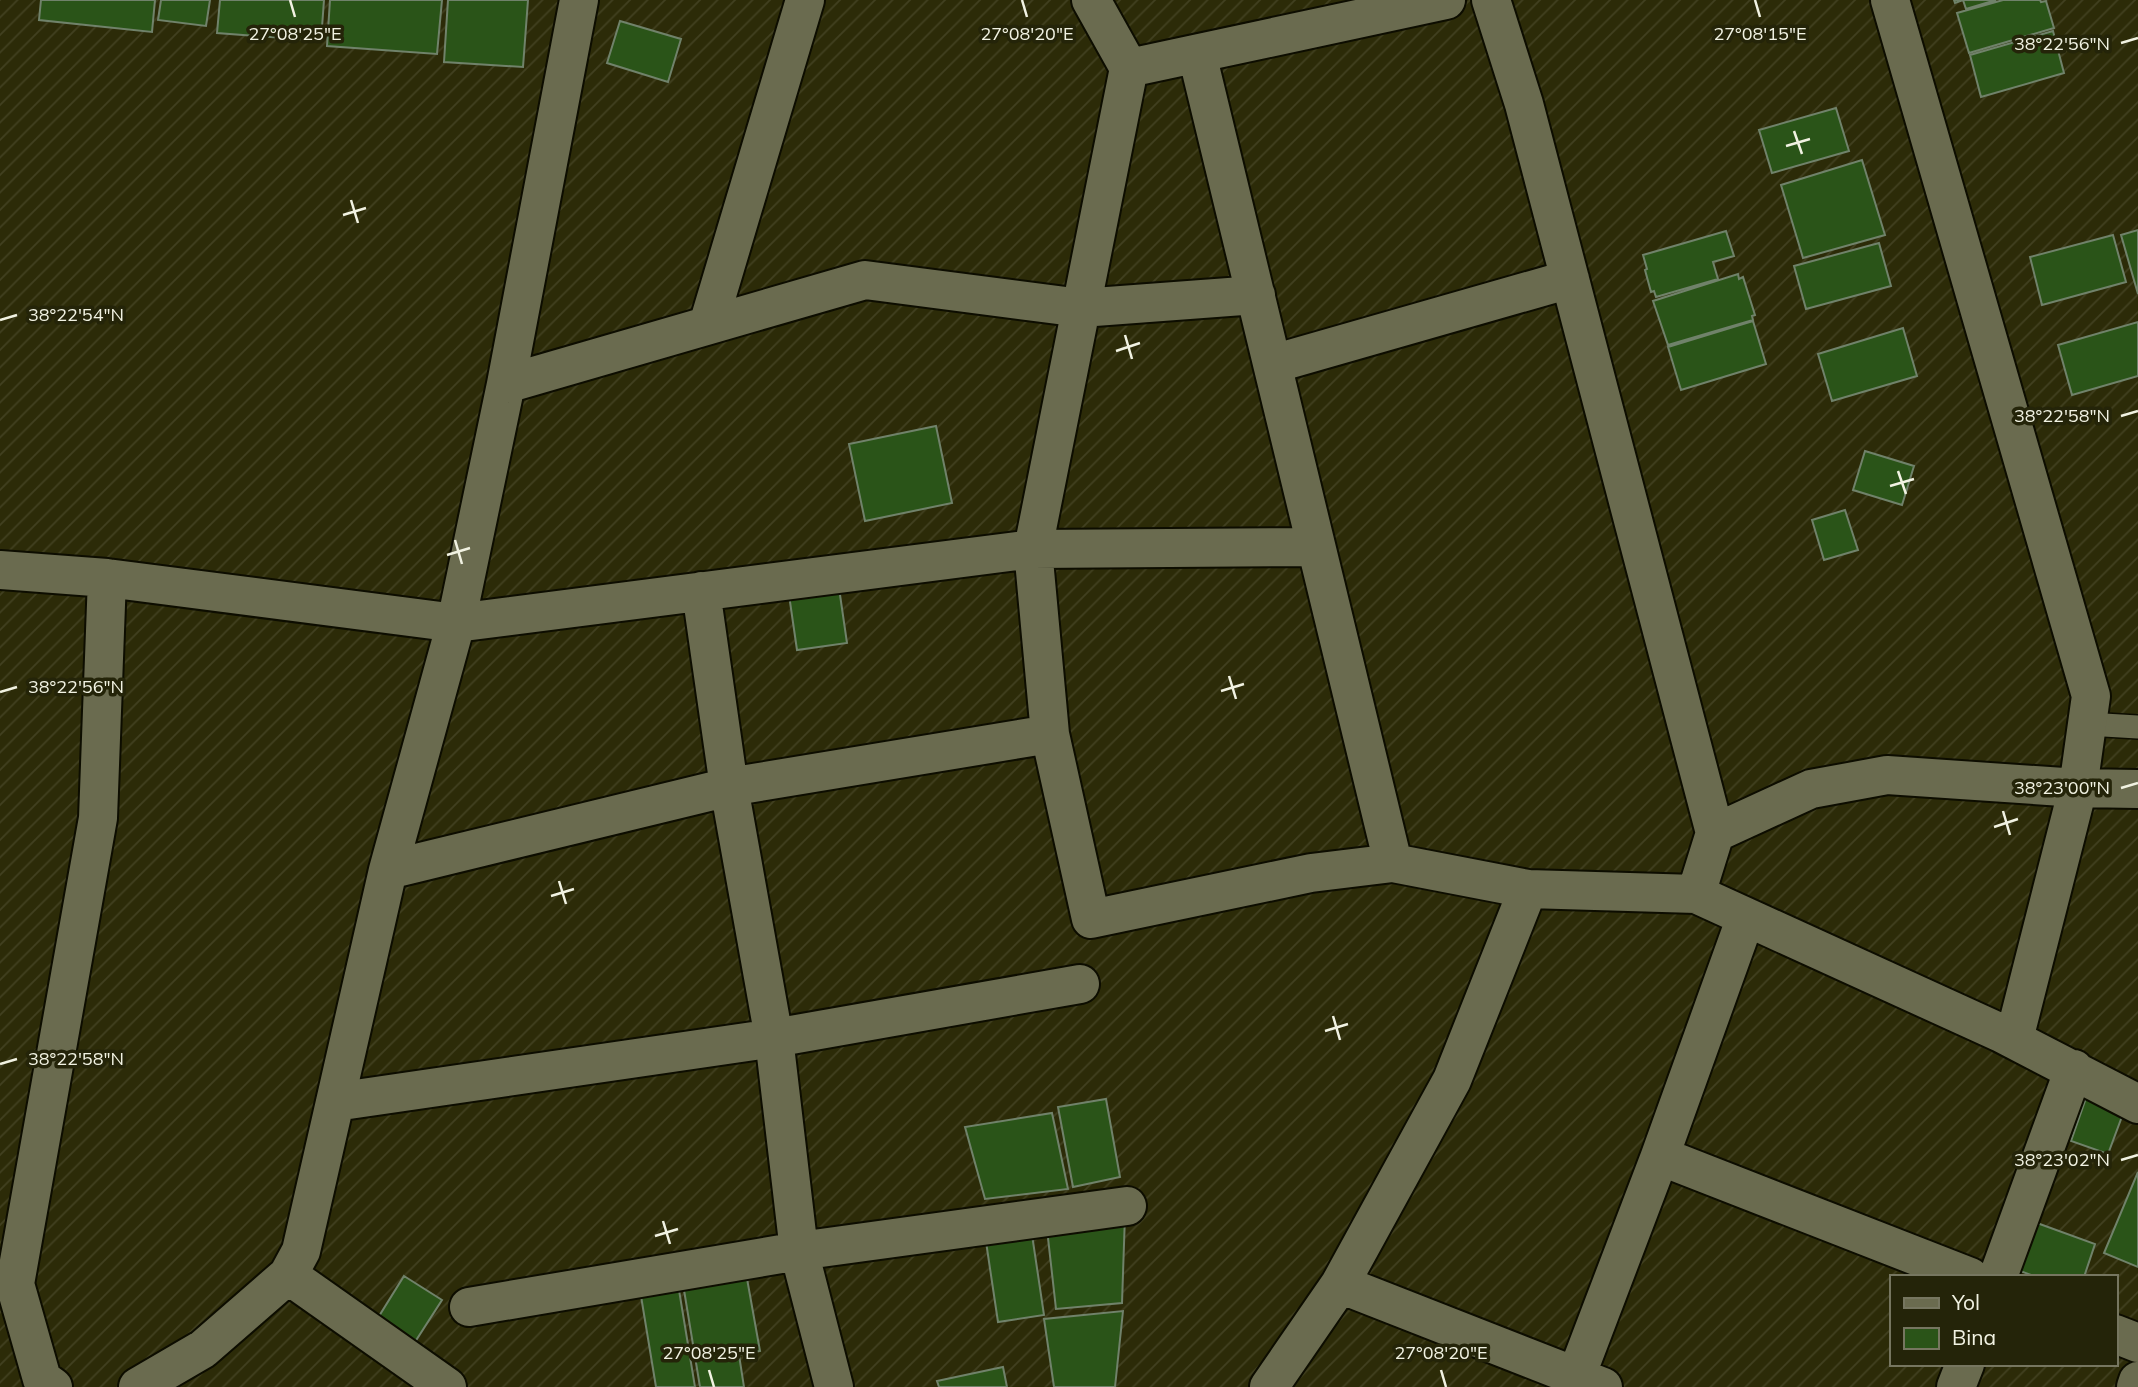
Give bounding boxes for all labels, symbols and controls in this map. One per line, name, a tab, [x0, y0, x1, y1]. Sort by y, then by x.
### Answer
text: 27°08'25"E	[248, 22, 342, 45]
text: 27°08'20"E	[980, 22, 1074, 45]
text: 27°08'15"E	[1713, 22, 1807, 45]
text: 38°22'56"N	[2014, 32, 2110, 55]
text: 38°22'54"N	[28, 303, 124, 326]
text: 38°22'58"N	[2014, 404, 2110, 427]
text: 38°22'56"N	[28, 675, 124, 698]
text: 38°23'00"N	[2014, 776, 2110, 799]
text: 38°22'58"N	[28, 1047, 124, 1070]
text: 38°23'02"N	[2014, 1148, 2110, 1171]
legend	[1890, 1275, 2117, 1366]
text: Yol	[1951, 1289, 1980, 1315]
text: Bina	[1952, 1324, 1996, 1350]
text: 27°08'25"E	[662, 1341, 756, 1364]
text: 27°08'20"E	[1394, 1341, 1488, 1364]

